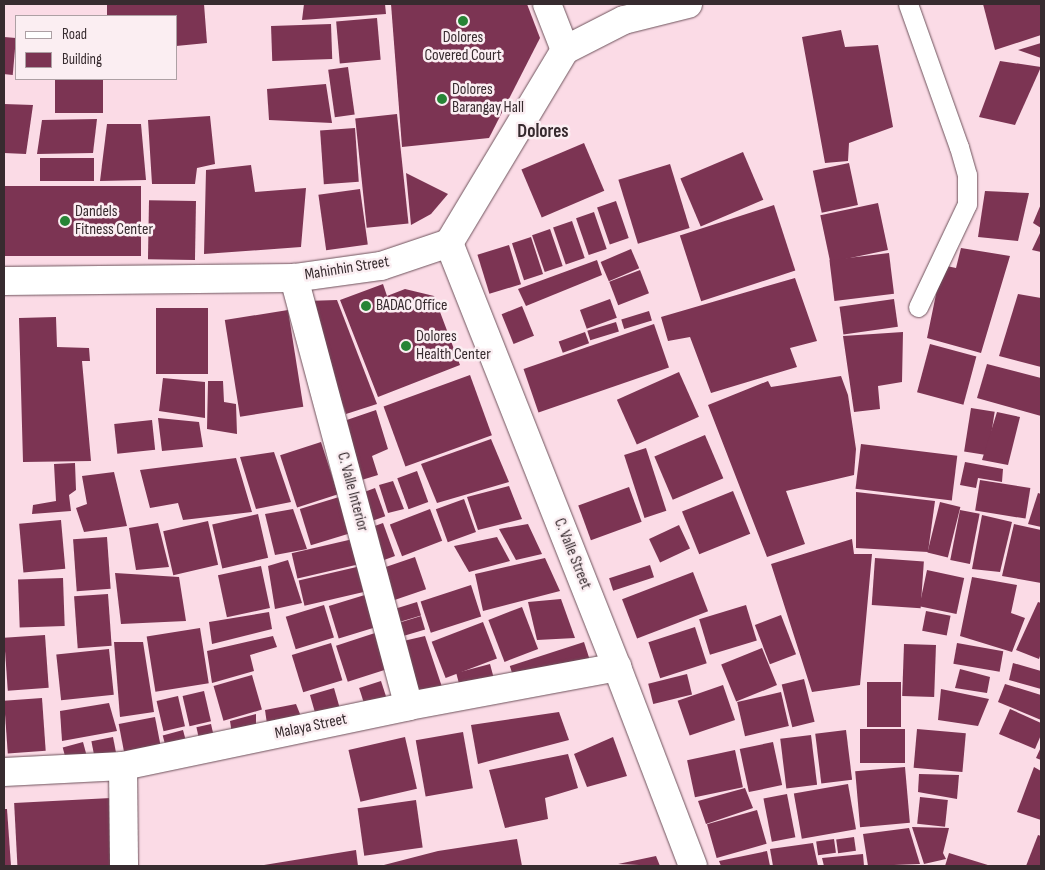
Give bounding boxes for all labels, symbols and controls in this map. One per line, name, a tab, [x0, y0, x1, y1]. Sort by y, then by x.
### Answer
legend	[15, 15, 178, 80]
marker: Dolores Covered Court	[457, 15, 469, 27]
text: Road	[62, 25, 87, 44]
place label: Dolores Covered Court	[424, 28, 502, 66]
text: Building	[62, 50, 102, 69]
place label: Dolores Barangay Hall	[452, 80, 524, 118]
marker: Dolores Barangay Hall	[436, 93, 448, 105]
district label: Dolores	[517, 121, 569, 143]
place label: Dandels Fitness Center	[75, 202, 153, 240]
marker: Dandels Fitness Center	[59, 215, 71, 227]
street label: Mahinhin Street	[303, 253, 391, 285]
place label: BADAC Office	[376, 296, 447, 316]
marker: BADAC Office	[360, 300, 372, 312]
place label: Dolores Health Center	[416, 327, 491, 365]
marker: Dolores Health Center	[400, 340, 412, 352]
street label: C. Valle Interior	[332, 450, 372, 534]
street label: C. Valle Street	[549, 516, 595, 592]
street label: Malaya Street	[273, 710, 349, 744]

